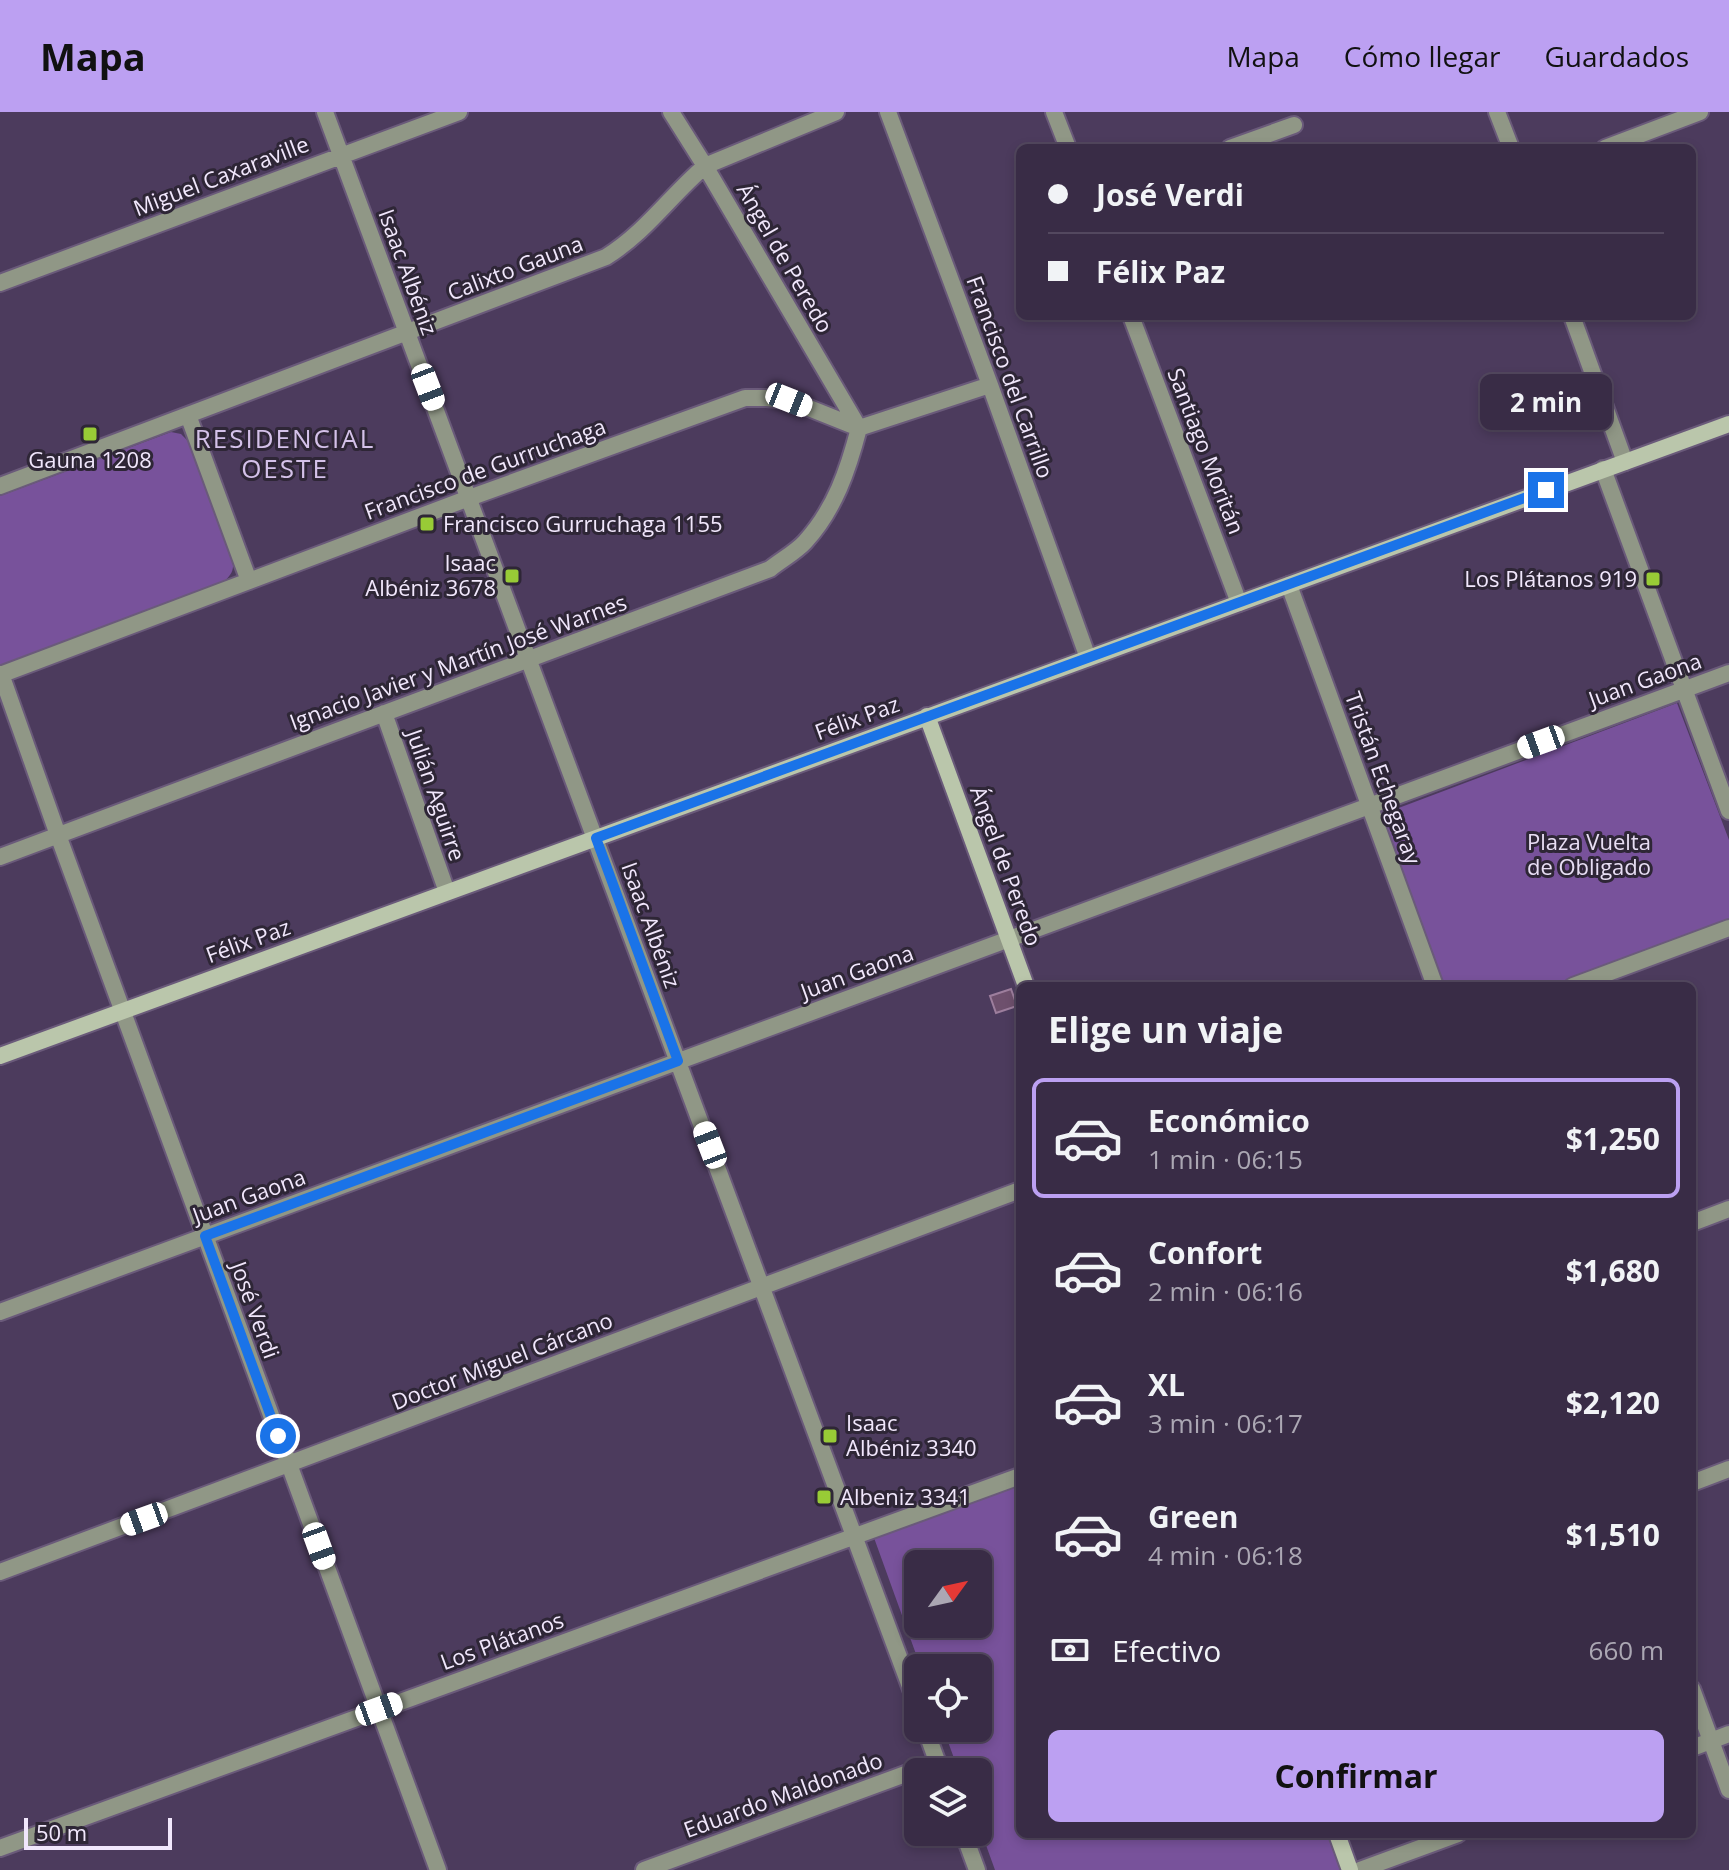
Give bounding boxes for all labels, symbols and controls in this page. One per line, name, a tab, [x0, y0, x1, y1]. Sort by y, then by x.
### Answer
text: Mapa	[40, 30, 146, 82]
text: Mapa	[1226, 37, 1300, 75]
text: Cómo llegar	[1344, 37, 1500, 75]
text: Guardados	[1544, 37, 1689, 75]
street label: Miguel Caxaraville	[129, 128, 313, 222]
text: José Verdi	[1096, 174, 1244, 215]
street label: Ángel de Peredo	[731, 177, 841, 338]
street label: Isaac Albéniz	[372, 205, 446, 339]
street label: Calixto Gauna	[443, 227, 587, 307]
text: Félix Paz	[1096, 251, 1225, 292]
street label: Francisco del Carrillo	[960, 271, 1061, 482]
car	[408, 360, 448, 414]
street label: Santiago Moritán	[1161, 363, 1252, 538]
callout: 2 min	[1480, 374, 1612, 430]
car	[762, 380, 816, 420]
text: 2 min	[1510, 384, 1582, 420]
street label: Francisco de Gurruchaga	[360, 410, 610, 526]
district label: RESIDENCIAL OESTE	[195, 420, 375, 486]
marker: Gauna 1208	[81, 425, 99, 443]
place label: Gauna 1208	[28, 444, 152, 474]
route end	[1528, 472, 1564, 508]
place label: Francisco Gurruchaga 1155	[443, 508, 723, 538]
marker: Francisco Gurruchaga 1155	[418, 515, 436, 533]
place label: Isaac Albéniz 3678	[365, 547, 496, 602]
place label: Los Plátanos 919	[1464, 563, 1637, 593]
marker: Isaac Albéniz 3678	[503, 567, 521, 585]
marker: Los Plátanos 919	[1644, 570, 1662, 588]
street label: Ignacio Javier y Martín José Warnes	[285, 586, 630, 736]
street label: Juan Gaona	[1582, 645, 1705, 714]
street label: Tristán Echegaray	[1339, 687, 1429, 869]
street label: Félix Paz	[810, 688, 903, 746]
street label: Julián Aguirre	[400, 723, 473, 864]
car	[1514, 723, 1568, 761]
street label: Ángel de Peredo	[964, 782, 1050, 950]
park label: Plaza Vuelta de Obligado	[1527, 826, 1651, 881]
street label: Isaac Albéniz	[615, 858, 689, 992]
street label: Félix Paz	[201, 911, 294, 969]
street label: Juan Gaona	[794, 937, 917, 1006]
text: Elige un viaje	[1048, 1005, 1283, 1054]
text: Económico	[1148, 1100, 1310, 1141]
icon: car	[1052, 1102, 1124, 1174]
car	[690, 1118, 730, 1172]
text: $1,250	[1566, 1118, 1660, 1159]
text: 1 min · 06:15	[1148, 1141, 1303, 1177]
street label: Juan Gaona	[186, 1161, 309, 1230]
text: Confort	[1148, 1232, 1262, 1273]
icon: car	[1052, 1234, 1124, 1306]
text: $1,680	[1566, 1250, 1660, 1291]
street label: José Verdi	[224, 1255, 287, 1362]
text: 2 min · 06:16	[1148, 1273, 1303, 1309]
street label: Doctor Miguel Cárcano	[387, 1304, 616, 1416]
text: XL	[1148, 1364, 1185, 1405]
icon: car	[1052, 1366, 1124, 1438]
text: $2,120	[1566, 1382, 1660, 1423]
text: 3 min · 06:17	[1148, 1405, 1303, 1441]
place label: Isaac Albéniz 3340	[846, 1407, 977, 1462]
route start	[260, 1418, 296, 1454]
marker: Isaac Albéniz 3340	[821, 1427, 839, 1445]
place label: Albeniz 3341	[840, 1481, 971, 1511]
marker: Albeniz 3341	[815, 1488, 833, 1506]
text: Green	[1148, 1496, 1239, 1537]
icon: car	[1052, 1498, 1124, 1570]
car	[117, 1500, 171, 1538]
text: $1,510	[1566, 1514, 1660, 1555]
car	[300, 1519, 338, 1573]
text: 4 min · 06:18	[1148, 1537, 1303, 1573]
north arrow	[904, 1550, 992, 1638]
map controls	[904, 1550, 992, 1846]
street label: Los Plátanos	[436, 1604, 568, 1676]
icon: cash	[1048, 1628, 1092, 1672]
text: Efectivo	[1112, 1630, 1221, 1671]
text: 660 m	[1589, 1632, 1664, 1668]
button: locate	[904, 1654, 992, 1742]
car	[352, 1690, 406, 1728]
button: Confirmar	[1048, 1730, 1664, 1822]
street label: Eduardo Maldonado	[679, 1744, 886, 1844]
button: layers	[904, 1758, 992, 1846]
scale bar	[24, 1814, 172, 1850]
text: 50 m	[36, 1817, 87, 1847]

